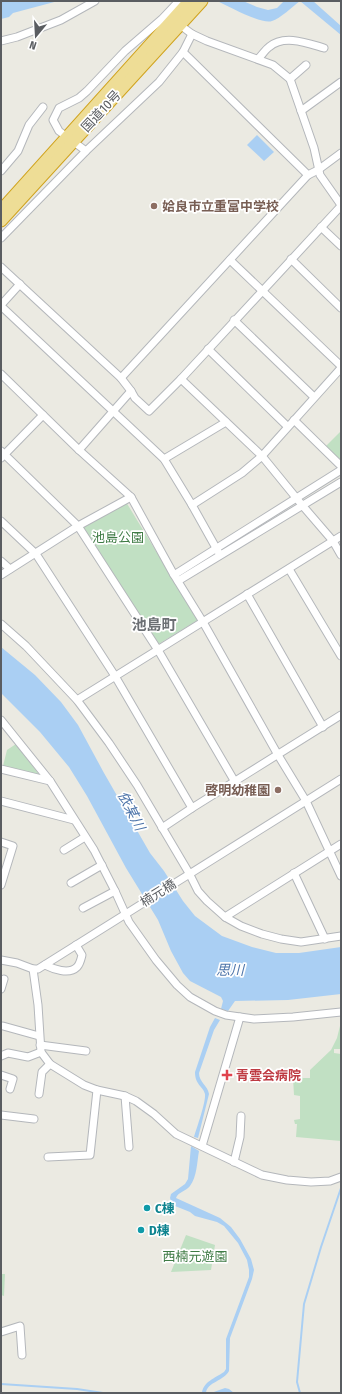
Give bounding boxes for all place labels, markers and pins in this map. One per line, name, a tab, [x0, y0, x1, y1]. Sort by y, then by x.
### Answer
place label: 姶良市立重富中学校	[162, 199, 279, 214]
marker: 姶良市立重富中学校	[149, 201, 159, 211]
place label: 啓明幼稚園	[205, 783, 270, 798]
marker: 啓明幼稚園	[273, 785, 283, 795]
place label: 青雲会病院	[236, 1068, 301, 1083]
marker: 青雲会病院	[221, 1069, 233, 1081]
place label: C棟	[155, 1201, 175, 1216]
marker: C棟	[142, 1203, 152, 1213]
place label: D棟	[149, 1223, 170, 1238]
marker: D棟	[136, 1225, 146, 1235]

